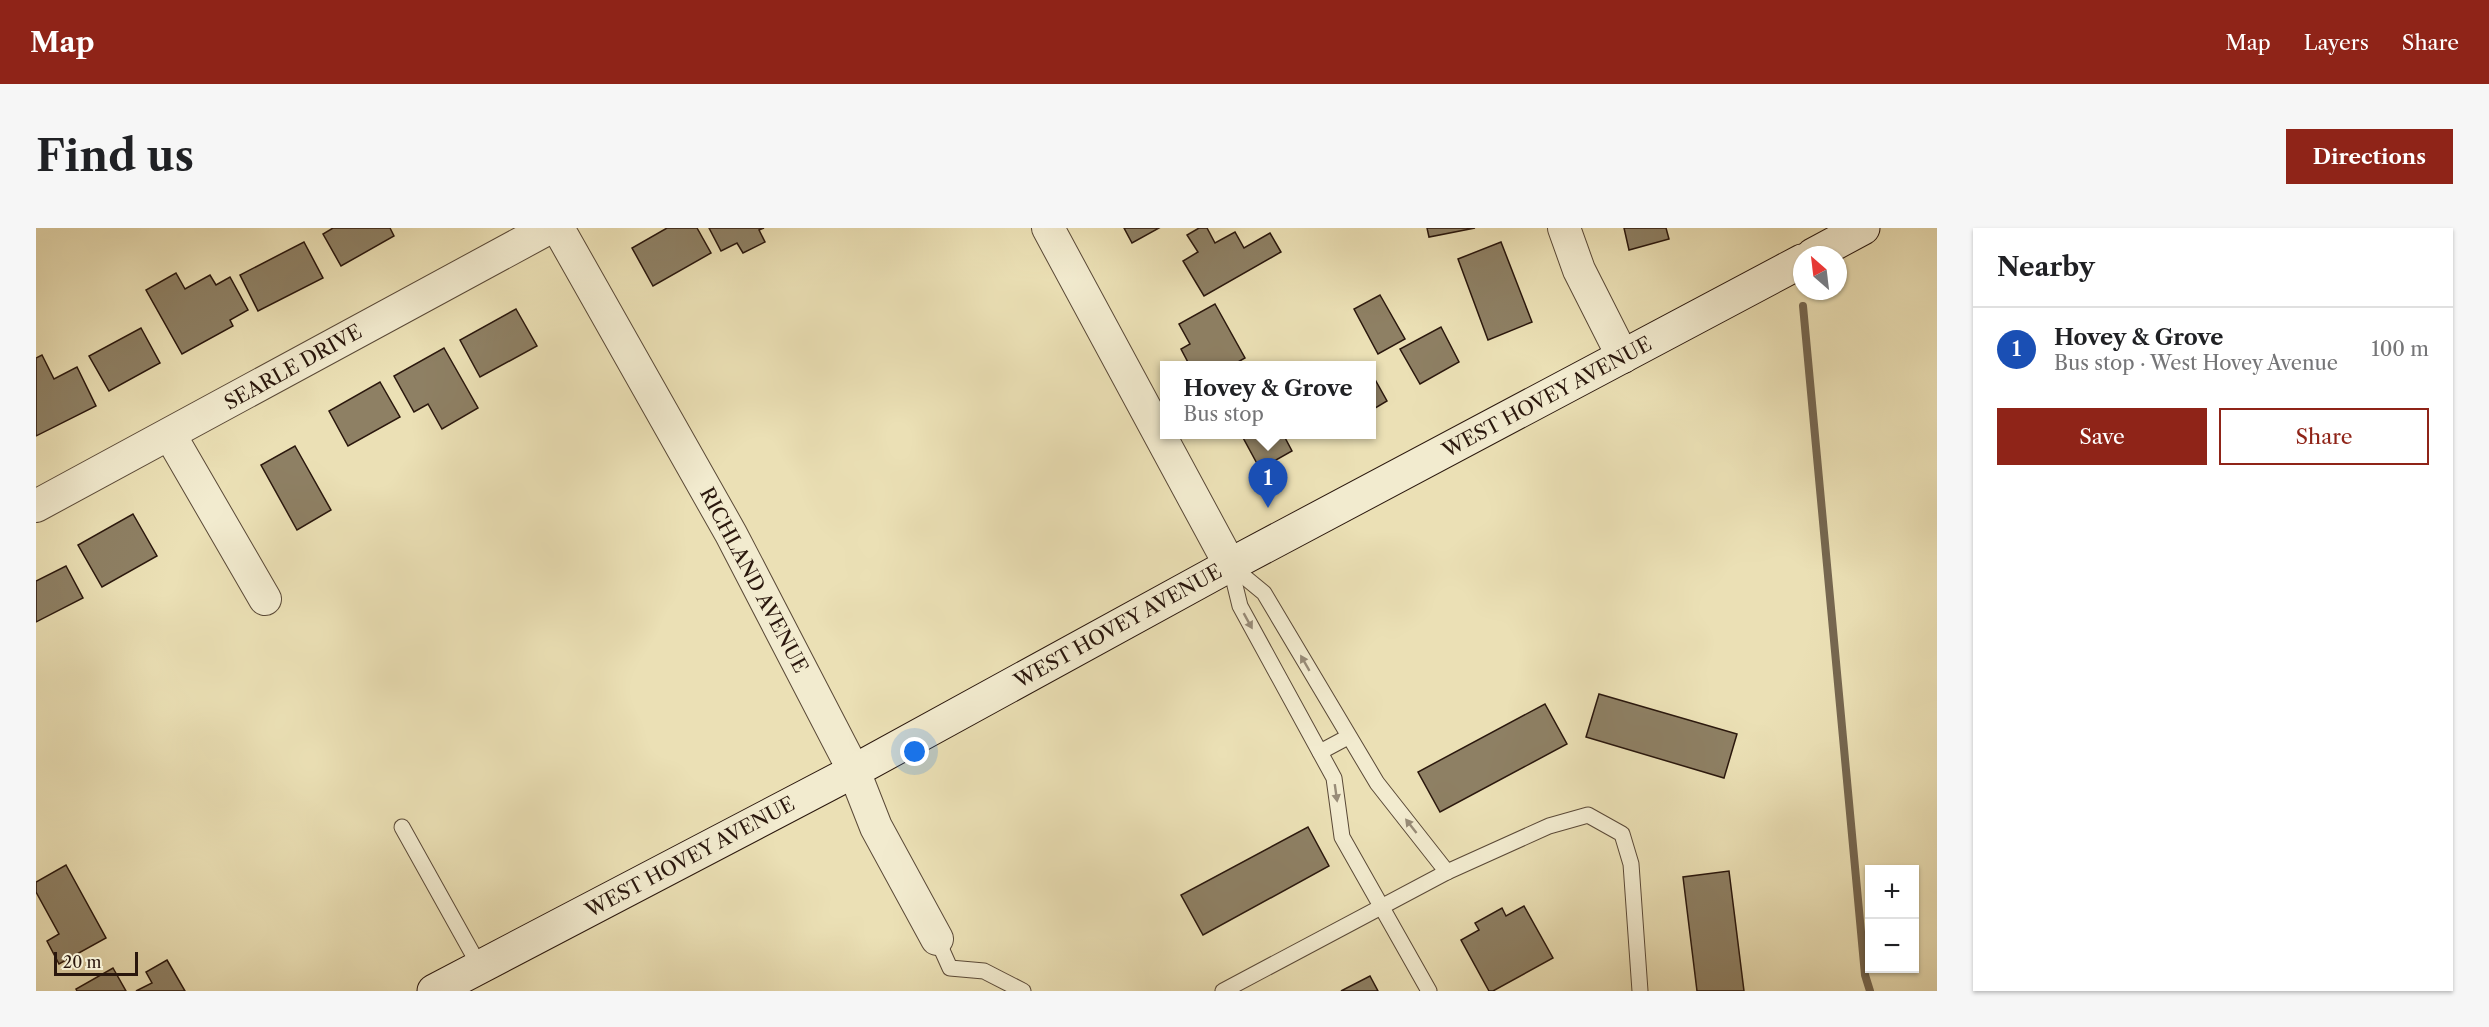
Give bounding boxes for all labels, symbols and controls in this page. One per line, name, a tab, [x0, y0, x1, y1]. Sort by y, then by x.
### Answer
text: Map	[30, 25, 94, 59]
text: Map	[2226, 30, 2271, 55]
text: Layers	[2304, 30, 2369, 55]
text: Share	[2402, 30, 2459, 55]
button: Directions	[2286, 129, 2453, 184]
text: Find us	[36, 130, 194, 182]
north arrow	[1793, 246, 1847, 300]
text: Nearby	[1997, 251, 2095, 283]
street label: SEARLE DRIVE	[220, 319, 366, 415]
text: Hovey & Grove	[2054, 324, 2223, 351]
street label: WEST HOVEY AVENUE	[1437, 332, 1656, 463]
text: 1	[2012, 337, 2021, 361]
text: 100 m	[2371, 337, 2429, 361]
text: Bus stop · West Hovey Avenue	[2054, 351, 2338, 375]
popup	[1160, 361, 1376, 439]
text: Hovey & Grove	[1183, 375, 1353, 402]
text: Bus stop	[1183, 402, 1264, 426]
button: Save	[1997, 408, 2207, 465]
button: Share	[2219, 408, 2429, 465]
pin: 1	[1248, 458, 1288, 508]
street label: RICHLAND AVENUE	[695, 483, 813, 677]
street label: WEST HOVEY AVENUE	[1009, 559, 1226, 694]
one-way arrow	[1243, 612, 1253, 629]
one-way arrow	[1299, 655, 1310, 671]
your location	[900, 737, 929, 766]
one-way arrow	[1332, 784, 1341, 803]
street label: WEST HOVEY AVENUE	[580, 792, 799, 923]
one-way arrow	[1404, 818, 1417, 834]
map controls	[1865, 865, 1919, 973]
button: +	[1865, 865, 1919, 919]
button: −	[1865, 919, 1919, 973]
scale bar	[54, 949, 138, 976]
text: 20 m	[63, 952, 102, 972]

